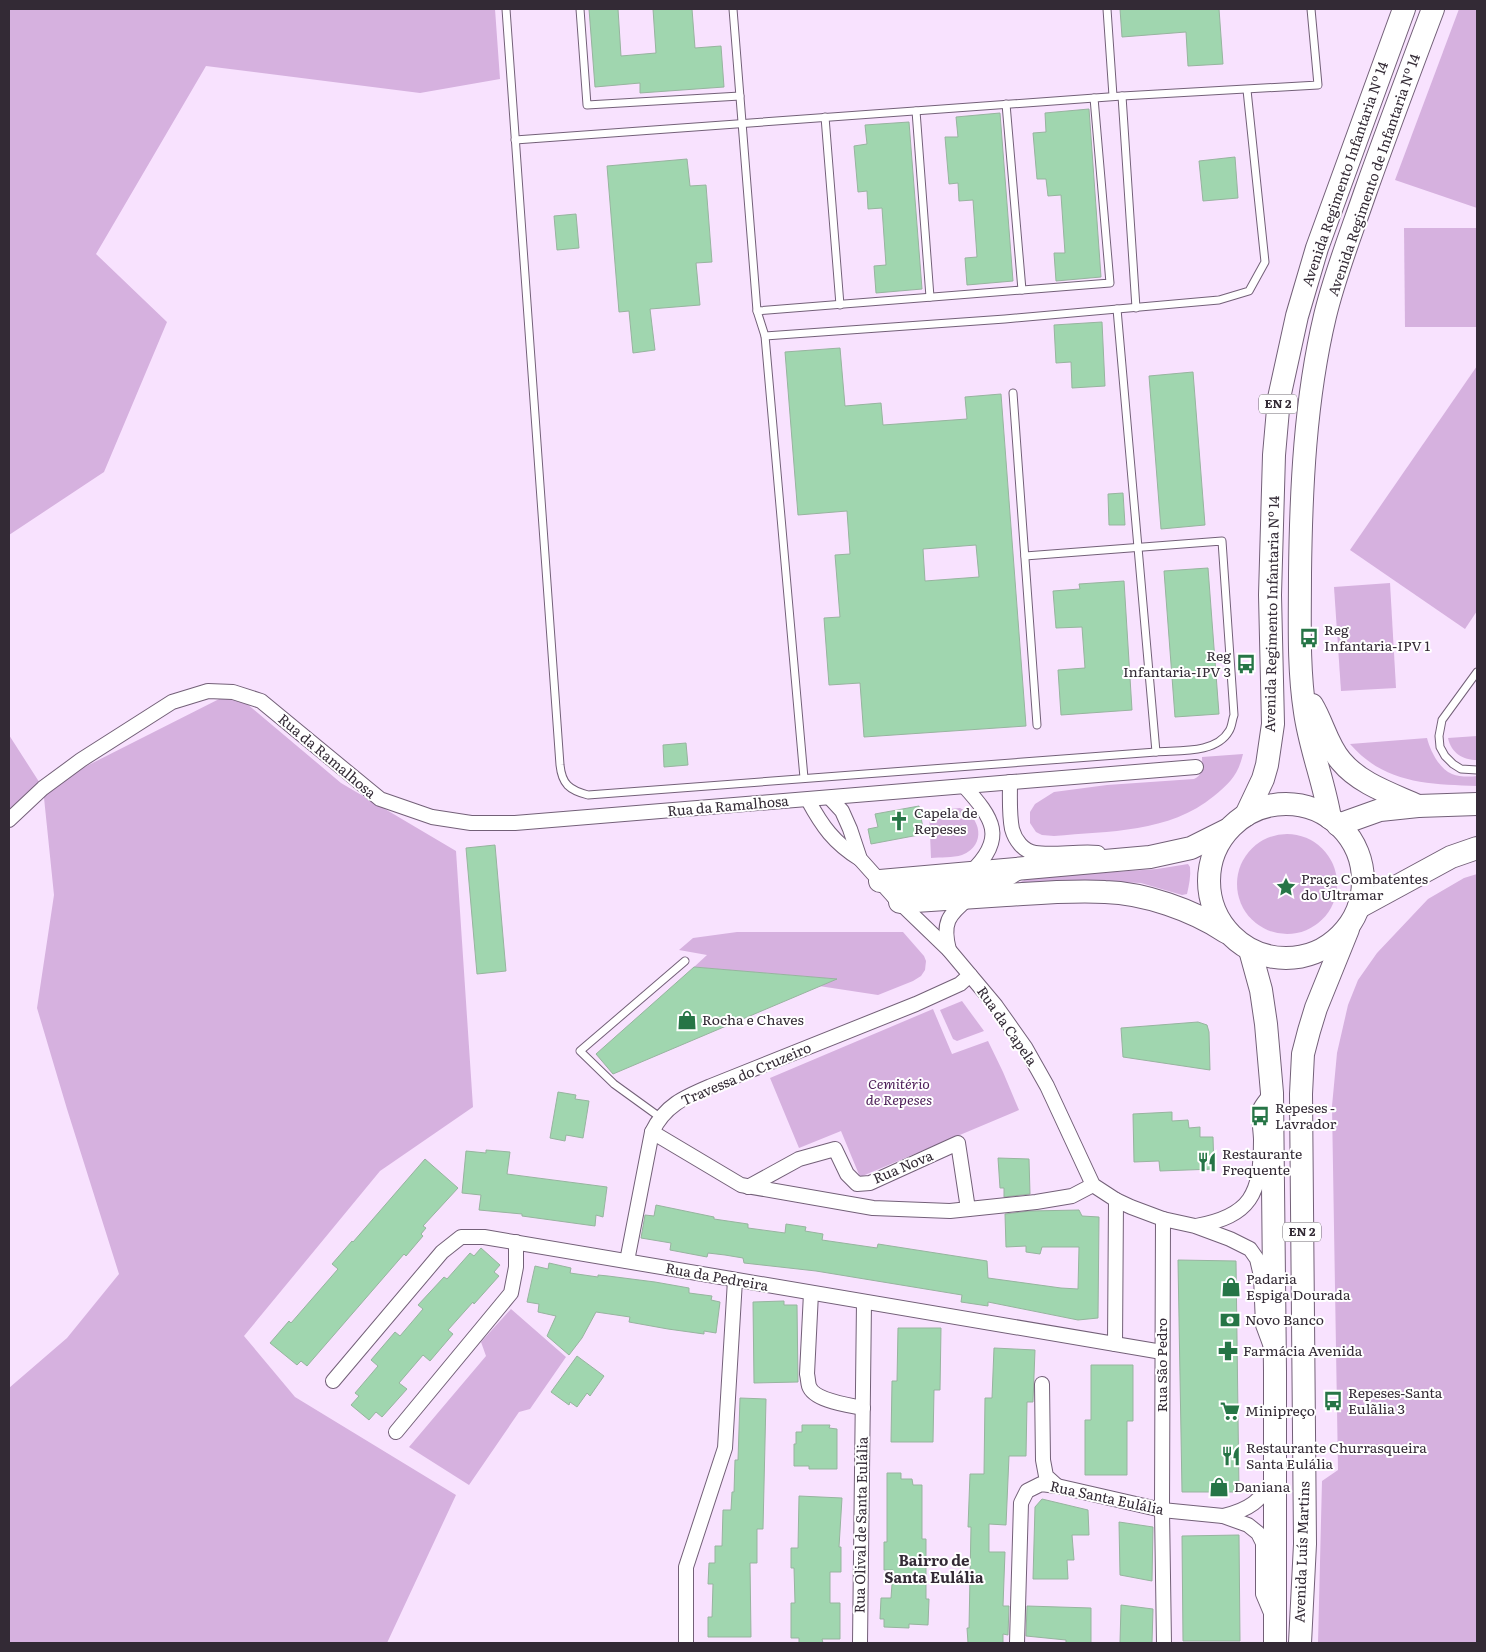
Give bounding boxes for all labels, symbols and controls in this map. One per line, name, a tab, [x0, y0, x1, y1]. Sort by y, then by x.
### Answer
street label: Avenida Regimento de Infantaria Nº 14	[1322, 50, 1424, 299]
street label: Avenida Regimento Infantaria Nº 14	[1296, 58, 1392, 289]
road number: EN 2	[1259, 394, 1297, 414]
street label: Avenida Regimento Infantaria Nº 14	[1259, 495, 1283, 733]
place label: Reg Infantaria-IPV 1	[1324, 619, 1431, 655]
bus stop icon: Reg Infantaria-IPV 1	[1298, 627, 1320, 649]
place label: Reg Infantaria-IPV 3	[1123, 645, 1231, 681]
bus stop icon: Reg Infantaria-IPV 3	[1235, 653, 1257, 675]
street label: Rua da Ramalhosa	[275, 708, 381, 802]
street label: Rua da Ramalhosa	[666, 790, 790, 820]
place label: Capela de Repeses	[914, 802, 977, 838]
church icon: Capela de Repeses	[888, 810, 910, 832]
place label: Praça Combatentes do Ultramar	[1301, 868, 1428, 904]
place icon: Praça Combatentes do Ultramar	[1275, 876, 1297, 898]
street label: Rua da Capela	[973, 982, 1043, 1069]
shop icon: Rocha e Chaves	[676, 1009, 698, 1031]
place label: Rocha e Chaves	[702, 1009, 804, 1029]
street label: Travessa do Cruzeiro	[677, 1037, 814, 1110]
park label: Cemitério de Repeses	[866, 1073, 932, 1109]
place label: Repeses - Lavrador	[1275, 1097, 1337, 1133]
bus stop icon: Repeses - Lavrador	[1249, 1105, 1271, 1127]
place label: Restaurante Frequente	[1222, 1143, 1302, 1179]
street label: Rua Nova	[870, 1144, 936, 1188]
restaurant icon: Restaurante Frequente	[1196, 1151, 1218, 1173]
road number: EN 2	[1283, 1222, 1321, 1242]
street label: Rua da Pedreira	[664, 1257, 771, 1295]
place label: Padaria Espiga Dourada	[1246, 1268, 1351, 1304]
shop icon: Padaria Espiga Dourada	[1220, 1276, 1242, 1298]
bank icon: Novo Banco	[1219, 1309, 1241, 1331]
place label: Novo Banco	[1245, 1309, 1324, 1329]
street label: Rua São Pedro	[1151, 1318, 1171, 1412]
pharmacy icon: Farmácia Avenida	[1217, 1340, 1239, 1362]
place label: Farmácia Avenida	[1243, 1340, 1363, 1360]
place label: Repeses-Santa Eulãlia 3	[1348, 1382, 1443, 1418]
bus stop icon: Repeses-Santa Eulãlia 3	[1322, 1390, 1344, 1412]
supermarket icon: Minipreço	[1219, 1400, 1241, 1422]
place label: Minipreço	[1245, 1400, 1315, 1420]
street label: Rua Olival de Santa Eulália	[848, 1436, 872, 1614]
place label: Restaurante Churrasqueira Santa Eulália	[1246, 1437, 1427, 1473]
restaurant icon: Restaurante Churrasqueira Santa Eulália	[1220, 1445, 1242, 1467]
street label: Rua Santa Eulália	[1048, 1475, 1166, 1519]
shop icon: Daniana	[1208, 1476, 1230, 1498]
place label: Daniana	[1234, 1476, 1291, 1496]
street label: Avenida Luís Martins	[1289, 1481, 1313, 1623]
district label: Bairro de Santa Eulália	[884, 1548, 984, 1588]

